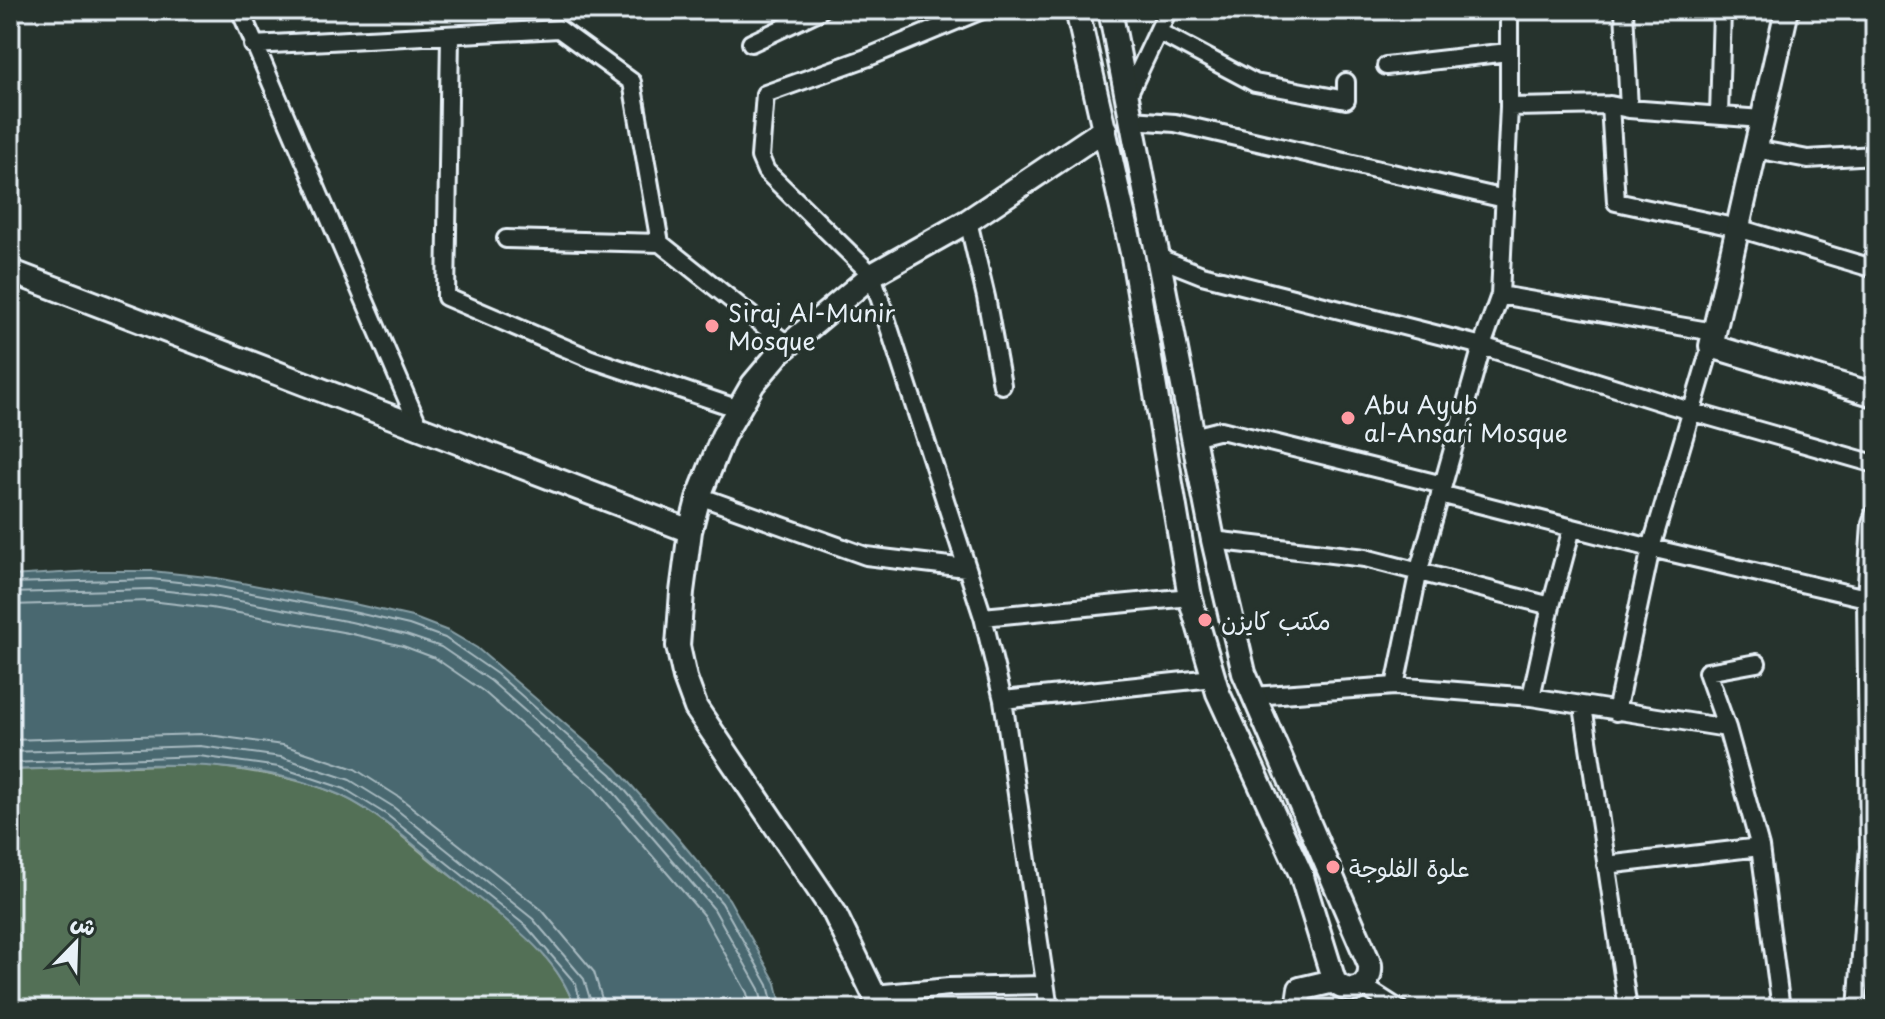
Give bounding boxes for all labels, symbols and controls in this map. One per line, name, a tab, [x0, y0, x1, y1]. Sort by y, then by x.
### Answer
place label: Siraj Al-Munir Mosque	[728, 294, 895, 358]
marker: Siraj Al-Munir Mosque	[703, 317, 721, 335]
place label: Abu Ayub al-Ansari Mosque	[1364, 386, 1568, 450]
marker: Abu Ayub al-Ansari Mosque	[1339, 409, 1357, 427]
place label: مكتب كايزن	[1221, 602, 1331, 638]
marker: مكتب كايزن	[1196, 611, 1214, 629]
place label: علوة الفلوجة	[1349, 849, 1470, 885]
marker: علوة الفلوجة	[1324, 858, 1342, 876]
north arrow	[36, 903, 116, 983]
text: ش	[67, 903, 102, 943]

